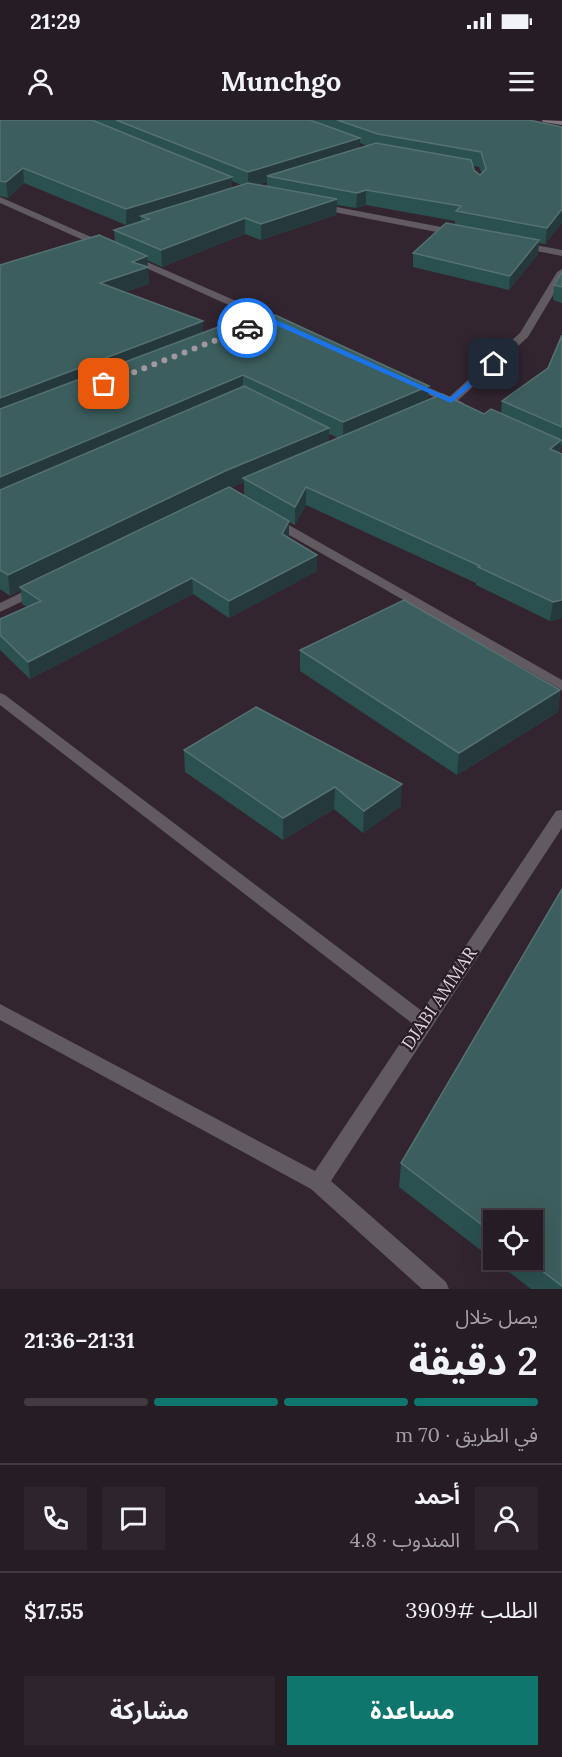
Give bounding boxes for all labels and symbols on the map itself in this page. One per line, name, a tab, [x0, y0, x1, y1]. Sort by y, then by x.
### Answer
courier	[217, 298, 277, 358]
pin	[468, 338, 519, 389]
pin	[78, 358, 129, 409]
street label: DJABI AMMAR	[396, 942, 482, 1054]

